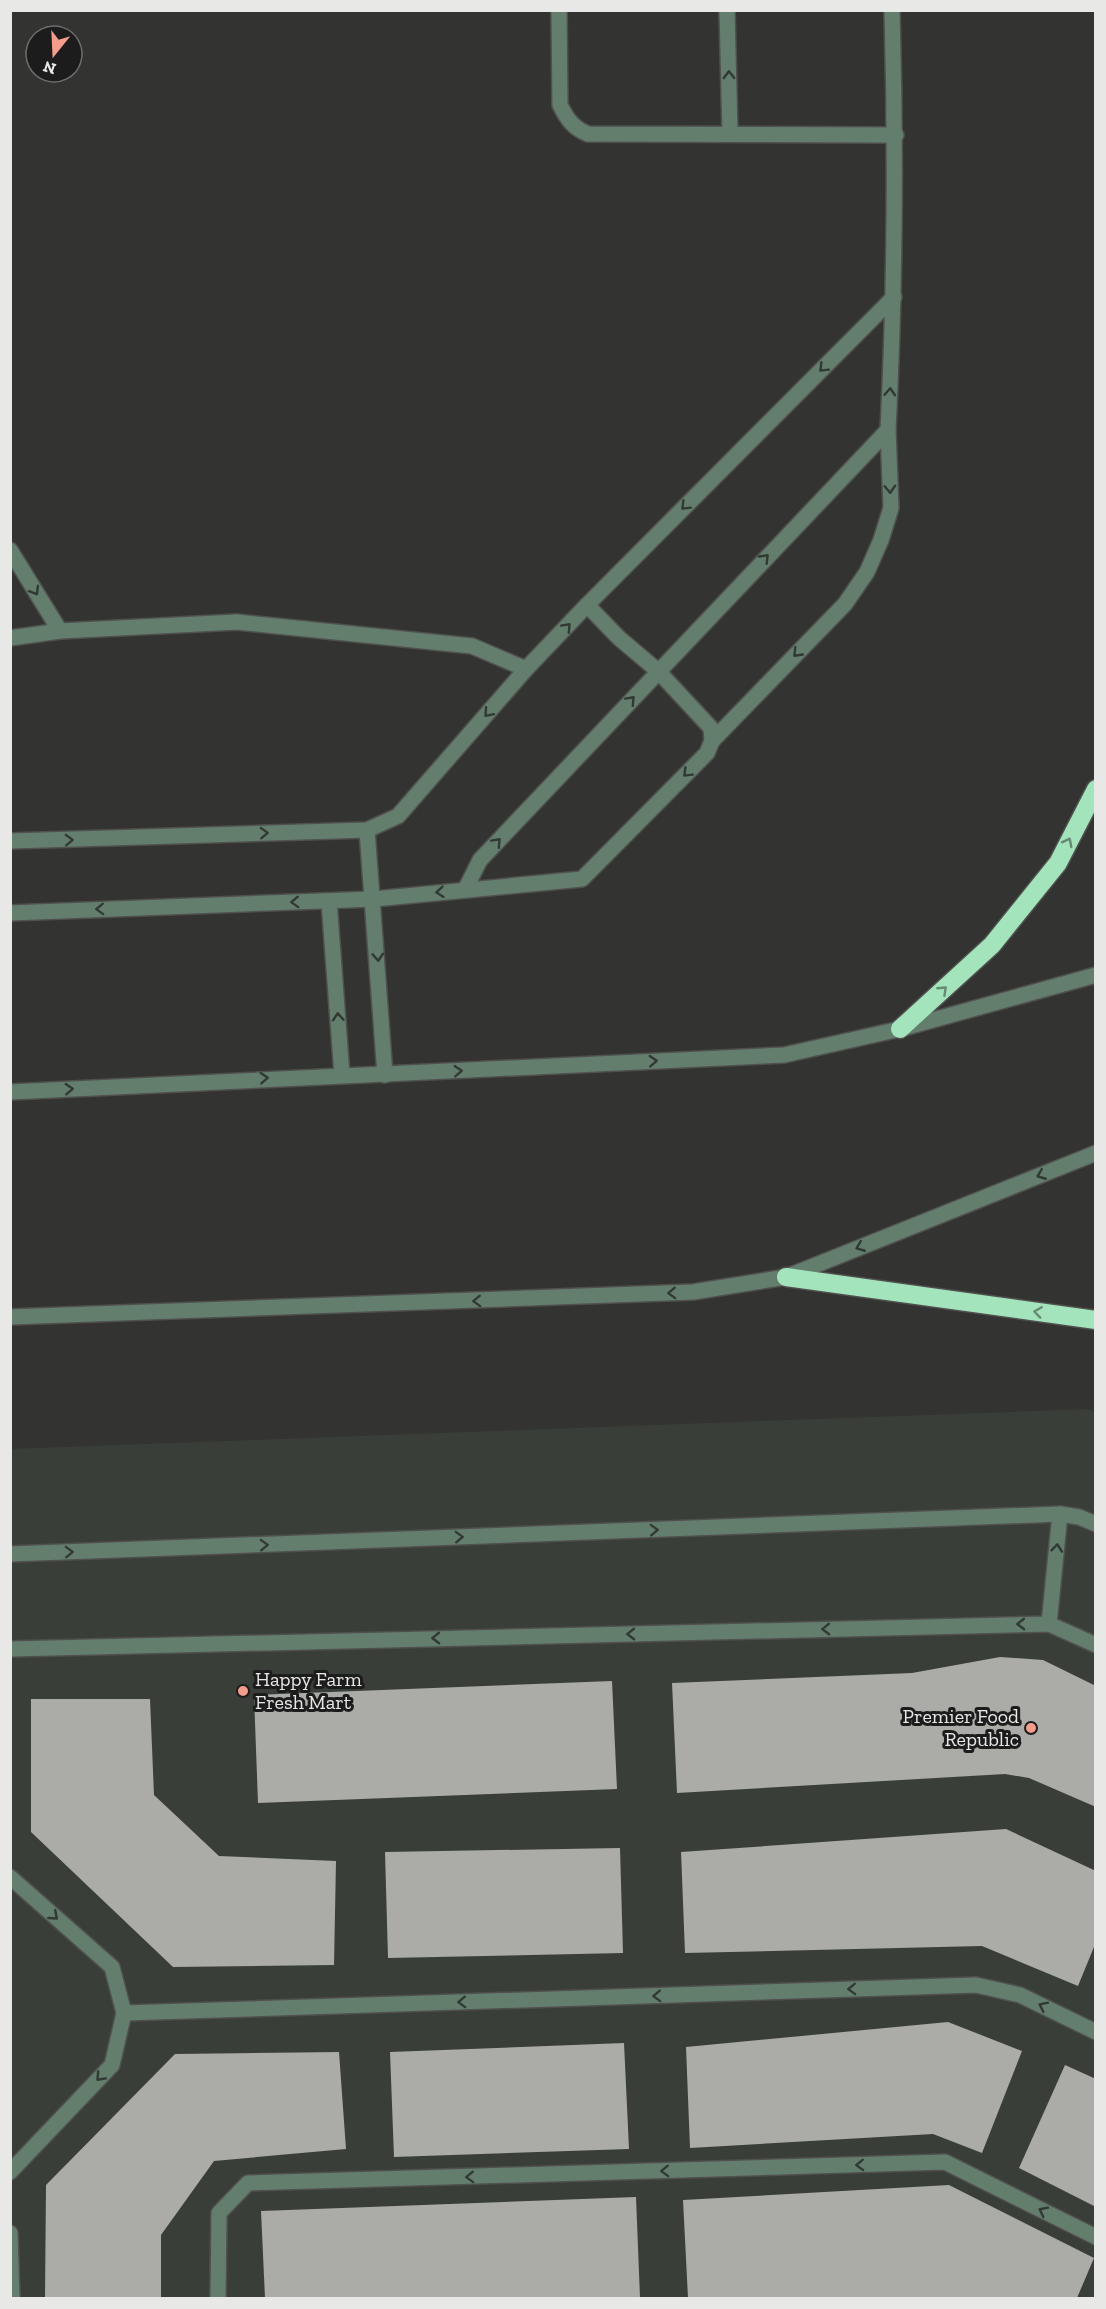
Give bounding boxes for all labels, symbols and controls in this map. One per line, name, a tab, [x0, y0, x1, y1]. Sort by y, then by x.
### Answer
north arrow	[24, 24, 84, 84]
text: N	[41, 57, 58, 79]
one-way arrow	[723, 71, 735, 80]
one-way arrow	[820, 361, 831, 372]
one-way arrow	[883, 387, 896, 396]
one-way arrow	[884, 484, 897, 493]
one-way arrow	[682, 499, 693, 510]
one-way arrow	[758, 555, 769, 566]
one-way arrow	[28, 585, 39, 595]
one-way arrow	[560, 623, 571, 634]
one-way arrow	[794, 646, 805, 657]
one-way arrow	[624, 696, 635, 706]
one-way arrow	[484, 706, 495, 717]
one-way arrow	[684, 765, 695, 776]
one-way arrow	[259, 827, 268, 840]
one-way arrow	[64, 833, 73, 846]
one-way arrow	[1061, 837, 1073, 848]
one-way arrow	[490, 838, 501, 848]
one-way arrow	[436, 885, 445, 898]
one-way arrow	[290, 895, 299, 908]
one-way arrow	[95, 903, 104, 916]
one-way arrow	[371, 953, 384, 962]
one-way arrow	[935, 986, 946, 997]
one-way arrow	[331, 1012, 344, 1021]
one-way arrow	[649, 1055, 658, 1068]
one-way arrow	[454, 1065, 463, 1078]
one-way arrow	[259, 1072, 268, 1085]
one-way arrow	[64, 1082, 73, 1095]
one-way arrow	[1036, 1167, 1047, 1180]
one-way arrow	[855, 1240, 866, 1252]
one-way arrow	[668, 1286, 677, 1299]
one-way arrow	[473, 1294, 482, 1307]
one-way arrow	[1033, 1307, 1042, 1319]
one-way arrow	[649, 1523, 658, 1536]
one-way arrow	[454, 1531, 463, 1544]
one-way arrow	[259, 1538, 268, 1551]
one-way arrow	[1050, 1543, 1063, 1553]
one-way arrow	[64, 1546, 73, 1559]
one-way arrow	[1016, 1618, 1025, 1631]
one-way arrow	[821, 1623, 830, 1635]
one-way arrow	[626, 1627, 635, 1640]
one-way arrow	[431, 1632, 440, 1644]
place label: Happy Farm Fresh Mart	[255, 1667, 362, 1714]
marker: Happy Farm Fresh Mart	[236, 1684, 250, 1698]
place label: Premier Food Republic	[903, 1704, 1019, 1751]
marker: Premier Food Republic	[1024, 1721, 1038, 1735]
one-way arrow	[48, 1909, 58, 1920]
one-way arrow	[847, 1983, 856, 1996]
one-way arrow	[652, 1989, 661, 2002]
one-way arrow	[457, 1996, 466, 2008]
one-way arrow	[1038, 2002, 1049, 2014]
one-way arrow	[96, 2071, 107, 2081]
one-way arrow	[855, 2158, 864, 2171]
one-way arrow	[660, 2164, 669, 2177]
one-way arrow	[465, 2170, 474, 2183]
one-way arrow	[1039, 2207, 1050, 2218]

